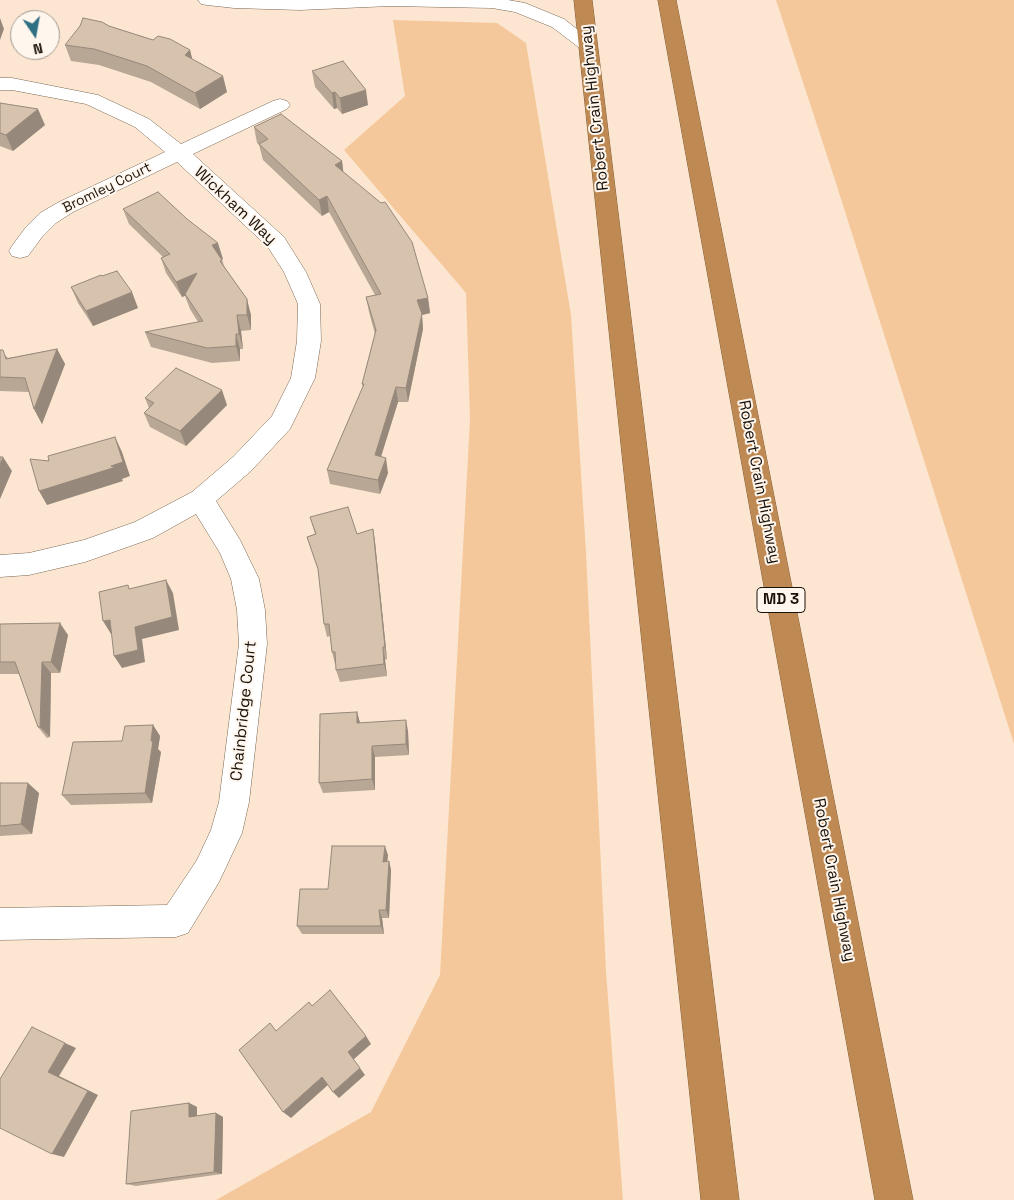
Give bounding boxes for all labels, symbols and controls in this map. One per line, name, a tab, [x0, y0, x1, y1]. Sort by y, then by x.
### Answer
north arrow	[10, 10, 60, 60]
street label: Robert Crain Highway	[577, 24, 613, 192]
text: N	[31, 39, 44, 58]
street label: Bromley Court	[60, 159, 154, 217]
street label: Wickham Way	[190, 163, 280, 249]
street label: Robert Crain Highway	[734, 399, 784, 565]
road number: MD 3	[757, 588, 805, 612]
street label: Chainbridge Court	[227, 640, 261, 782]
street label: Robert Crain Highway	[809, 797, 859, 963]

